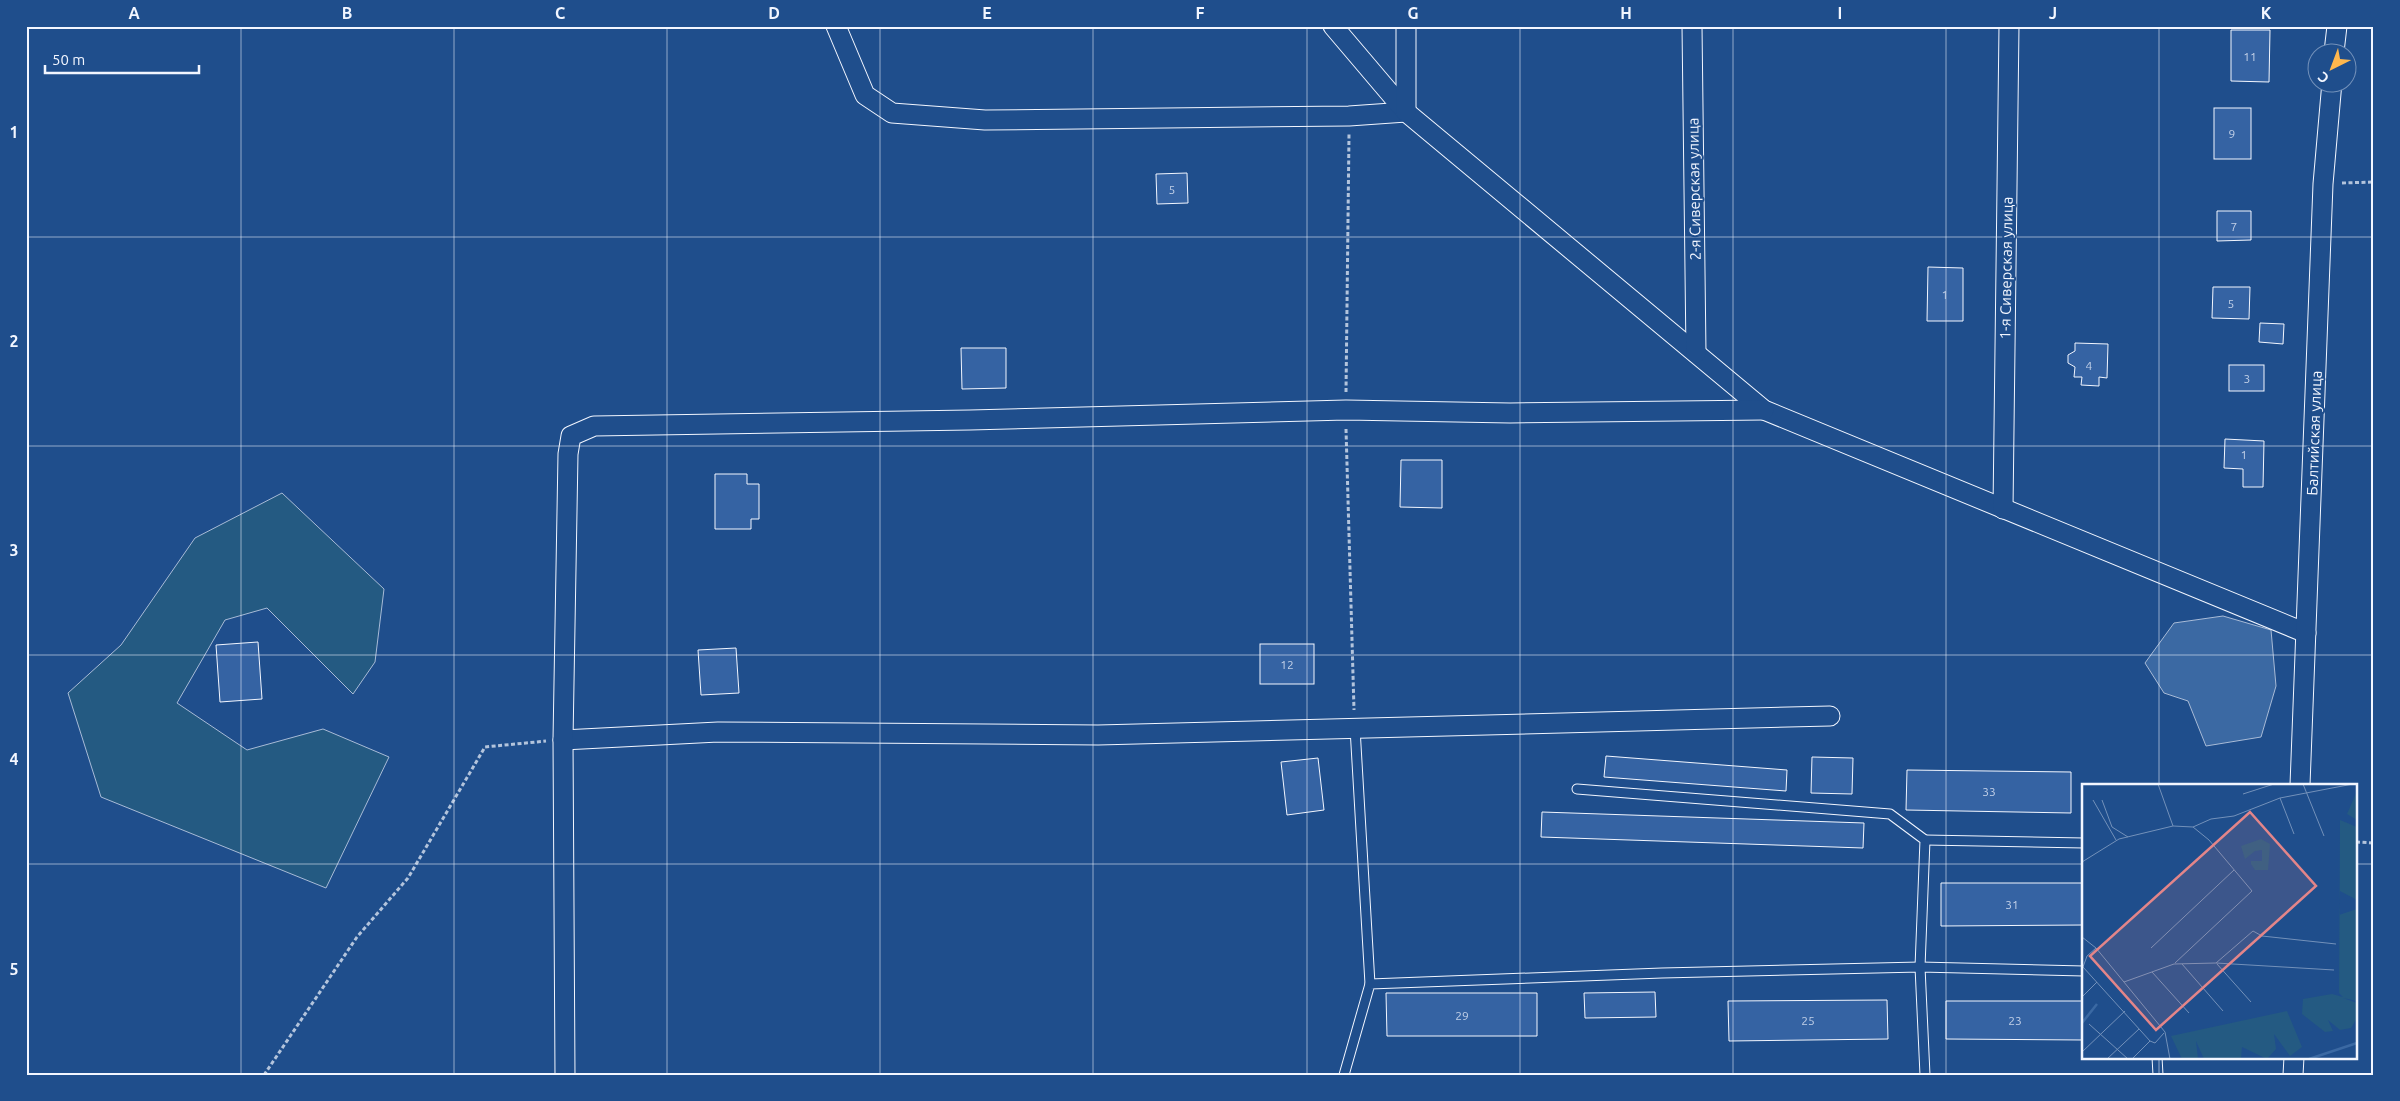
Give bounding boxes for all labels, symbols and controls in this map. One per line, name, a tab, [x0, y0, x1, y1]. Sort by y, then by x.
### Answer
text: A	[128, 4, 140, 22]
text: B	[342, 4, 352, 22]
text: C	[555, 4, 565, 22]
text: D	[768, 4, 780, 22]
text: E	[982, 4, 992, 22]
text: F	[1196, 4, 1205, 22]
text: G	[1407, 4, 1419, 22]
text: H	[1620, 4, 1632, 22]
text: I	[1838, 4, 1842, 22]
text: J	[2049, 4, 2057, 22]
text: K	[2261, 4, 2272, 22]
scale bar	[45, 42, 199, 74]
north arrow	[2308, 42, 2358, 92]
house number: 11	[2243, 50, 2257, 63]
text: 50 m	[52, 51, 85, 68]
text: С	[2315, 69, 2332, 87]
street label: 2-я Сиверская улица	[1684, 118, 1704, 260]
text: 1	[9, 123, 19, 141]
house number: 9	[2229, 127, 2235, 140]
house number: 5	[1169, 183, 1175, 196]
street label: 1-я Сиверская улица	[1996, 197, 2016, 339]
house number: 7	[2231, 220, 2237, 233]
house number: 1	[1942, 288, 1948, 301]
house number: 5	[2228, 297, 2234, 310]
text: 2	[9, 332, 19, 350]
house number: 4	[2086, 359, 2093, 372]
street label: Балтийская улица	[2303, 370, 2325, 496]
house number: 3	[2244, 372, 2250, 385]
house number: 1	[2241, 448, 2247, 461]
text: 3	[9, 541, 19, 559]
house number: 12	[1280, 658, 1294, 671]
text: 4	[9, 750, 19, 768]
inset map	[2082, 784, 2358, 1058]
house number: 33	[1982, 785, 1996, 798]
house number: 31	[2005, 898, 2019, 911]
text: 5	[9, 960, 19, 978]
house number: 29	[1455, 1009, 1469, 1022]
house number: 25	[1801, 1014, 1815, 1027]
house number: 23	[2008, 1014, 2022, 1027]

